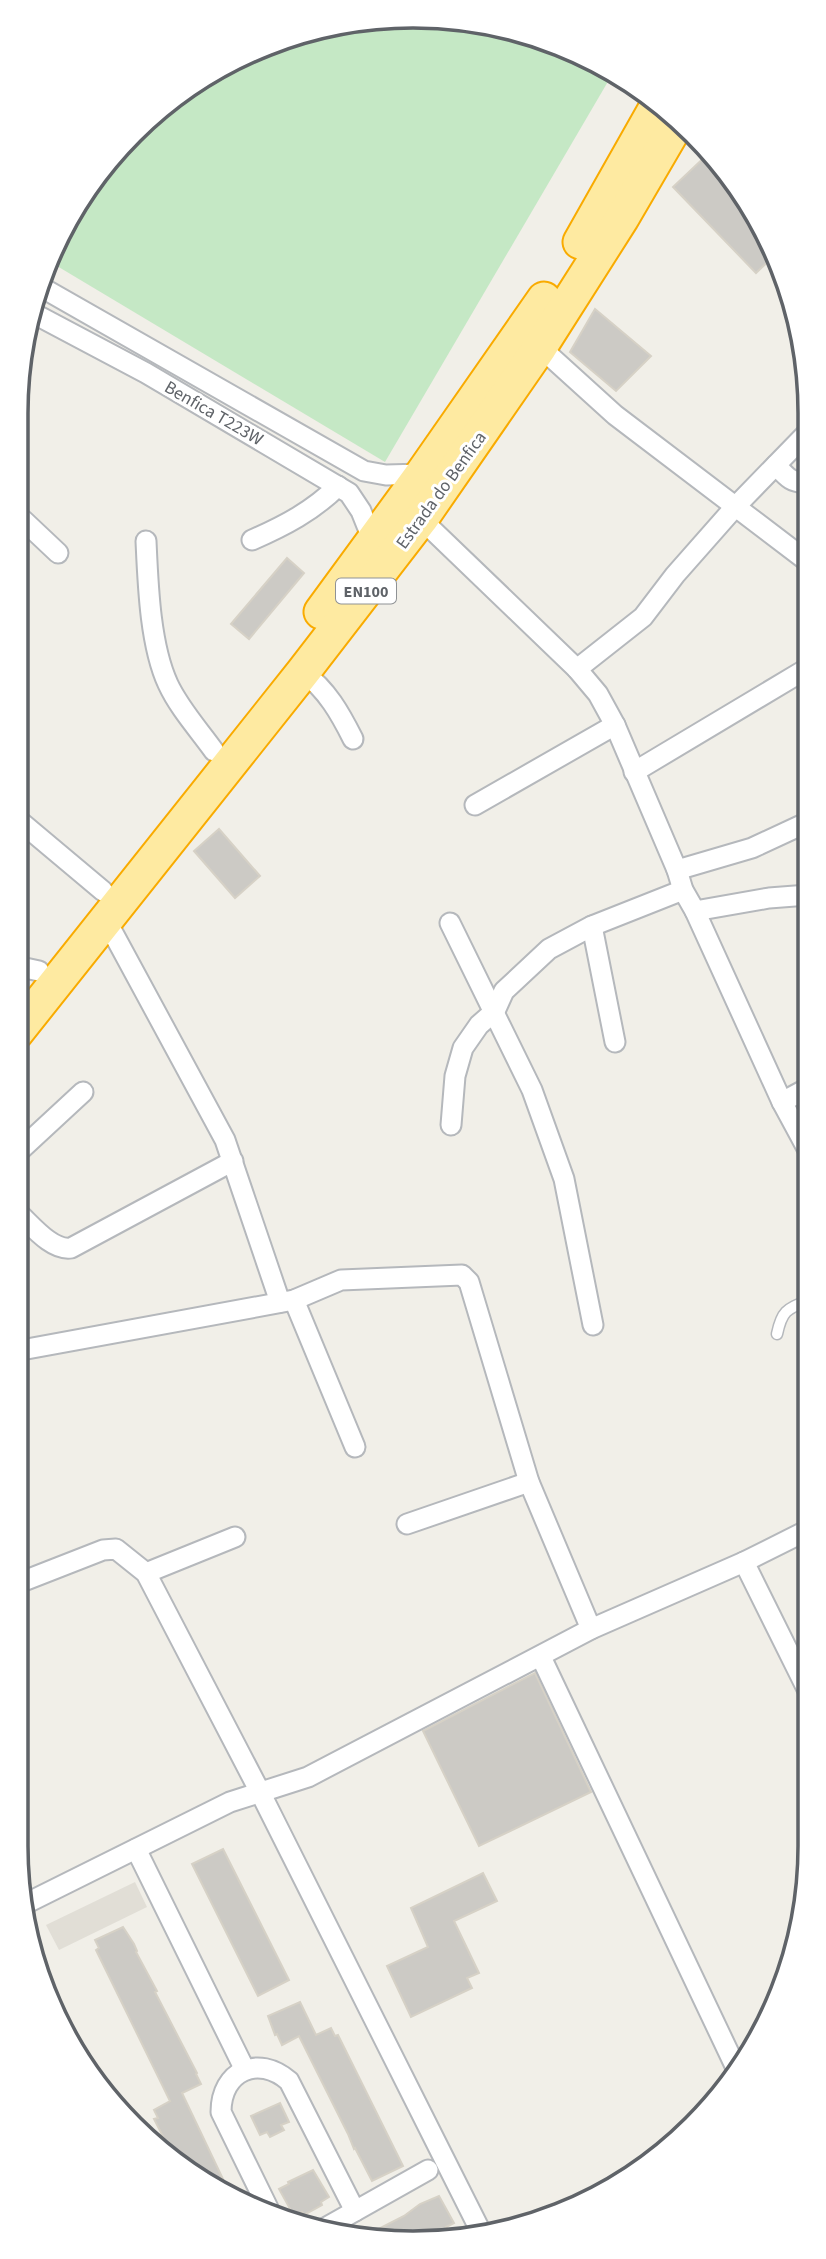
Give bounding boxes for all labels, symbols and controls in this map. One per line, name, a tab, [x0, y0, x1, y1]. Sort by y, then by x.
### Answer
street label: Benfica T223W	[160, 375, 268, 452]
street label: Estrada do Benfica	[390, 426, 493, 554]
road number: EN100	[336, 578, 396, 604]

